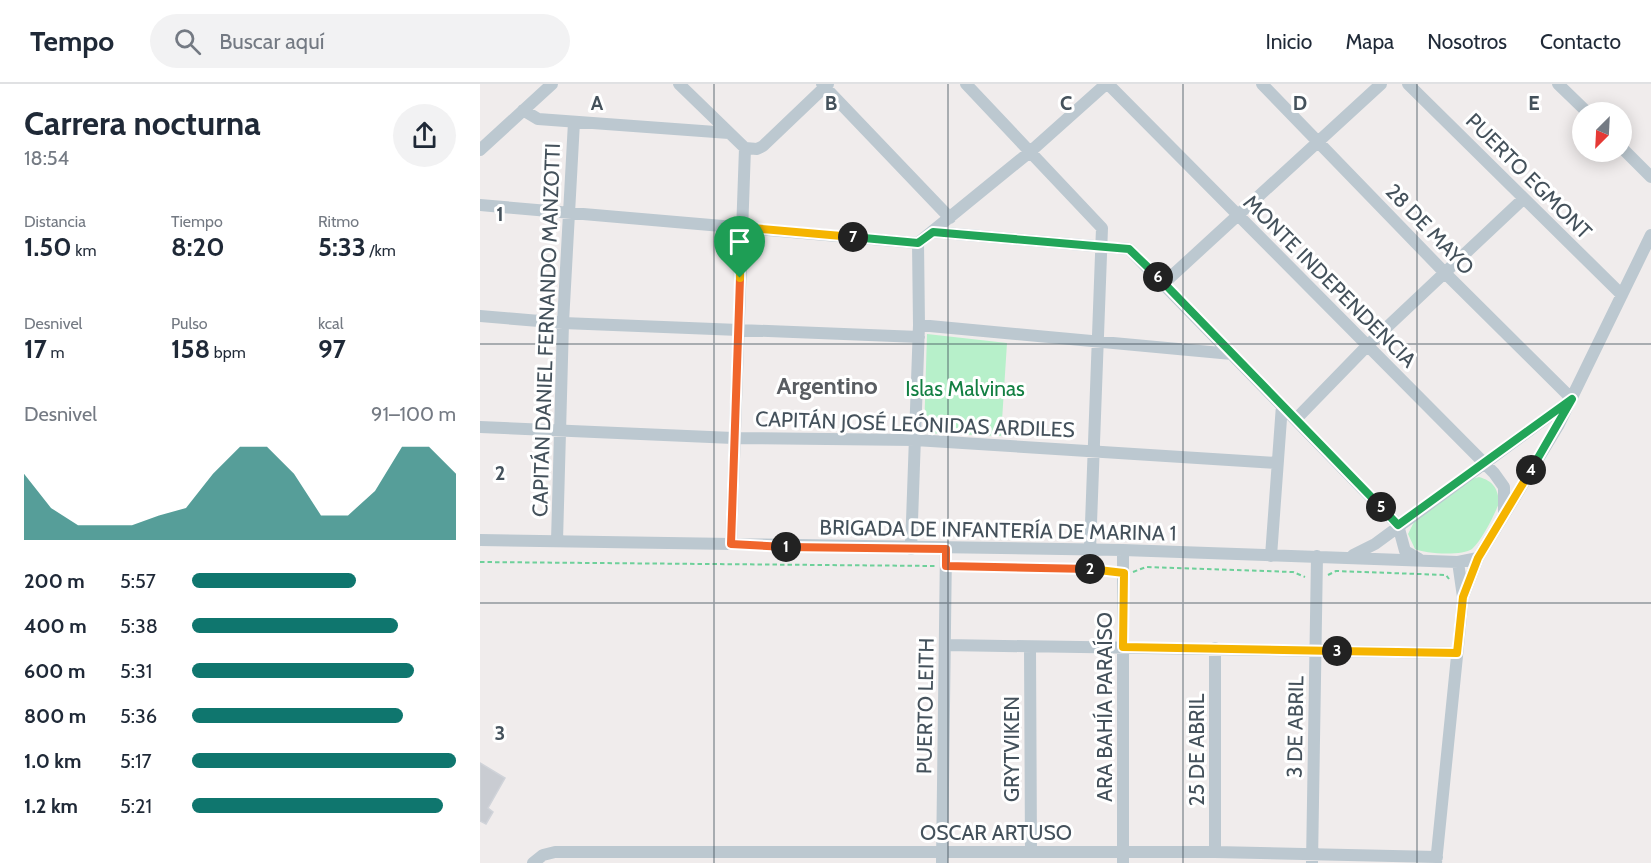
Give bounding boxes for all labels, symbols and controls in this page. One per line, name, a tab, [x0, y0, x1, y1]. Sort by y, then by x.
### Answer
search box	[150, 14, 570, 68]
text: Tempo	[30, 24, 114, 58]
icon: search	[171, 25, 204, 58]
text: Buscar aquí	[219, 28, 324, 55]
text: Inicio	[1265, 29, 1312, 54]
text: Mapa	[1345, 29, 1394, 54]
text: Nosotros	[1427, 29, 1507, 54]
text: Contacto	[1540, 29, 1621, 54]
text: A	[591, 91, 604, 115]
text: B	[825, 91, 837, 115]
text: C	[1060, 91, 1072, 115]
text: D	[1293, 91, 1307, 115]
text: E	[1528, 91, 1540, 115]
north arrow	[1572, 102, 1632, 162]
map controls	[1572, 102, 1632, 162]
text: Carrera nocturna	[24, 103, 261, 143]
button: share	[393, 104, 456, 167]
street label: PUERTO EGMONT	[1461, 108, 1597, 244]
street label: CAPITÁN DANIEL FERNANDO MANZOTTI	[527, 143, 565, 517]
text: 18:54	[24, 146, 69, 170]
street label: 28 DE MAYO	[1381, 178, 1479, 280]
street label: MONTE INDEPENDENCIA	[1238, 189, 1422, 373]
text: 1	[496, 202, 504, 226]
text: Distancia	[24, 212, 86, 231]
text: Tiempo	[171, 212, 223, 231]
text: Ritmo	[318, 212, 359, 231]
pin	[714, 216, 765, 278]
pin: 7	[838, 222, 868, 252]
icon: arrive	[723, 225, 756, 258]
text: 7	[849, 227, 857, 246]
text: 1.50	[24, 231, 72, 263]
text: 8:20	[171, 231, 225, 263]
text: 5:33	[318, 231, 366, 263]
text: km	[72, 241, 97, 260]
text: /km	[366, 241, 396, 260]
pin: 6	[1143, 262, 1173, 292]
text: 6	[1154, 267, 1163, 286]
text: Desnivel	[24, 314, 82, 333]
text: Pulso	[171, 314, 208, 333]
text: kcal	[318, 314, 344, 333]
text: 17	[24, 333, 47, 365]
text: 158	[171, 333, 210, 365]
text: 97	[318, 333, 346, 365]
text: m	[47, 343, 65, 362]
text: bpm	[210, 343, 246, 362]
district label: Argentino	[776, 371, 878, 400]
park label: Islas Malvinas	[905, 376, 1025, 401]
text: Desnivel	[24, 402, 97, 426]
text: 91–100 m	[371, 402, 456, 426]
street label: CAPITÁN JOSÉ LEÓNIDAS ARDILES	[755, 406, 1075, 442]
pin: 4	[1516, 455, 1546, 485]
text: 4	[1526, 460, 1536, 479]
text: 2	[495, 461, 505, 485]
pin: 5	[1366, 492, 1396, 522]
text: 5	[1377, 497, 1385, 516]
street label: BRIGADA DE INFANTERÍA DE MARINA 1	[819, 514, 1177, 546]
pin: 1	[771, 532, 801, 562]
text: 1	[783, 537, 789, 556]
pin: 2	[1075, 554, 1105, 584]
text: 2	[1086, 559, 1094, 578]
text: 200 m	[24, 569, 85, 593]
text: 5:57	[120, 569, 156, 593]
street label: ARA BAHÍA PARAÍSO	[1092, 612, 1117, 802]
text: 400 m	[24, 614, 87, 638]
text: 5:38	[120, 614, 158, 638]
pin: 3	[1322, 636, 1352, 666]
street label: PUERTO LEITH	[911, 638, 939, 774]
text: 3	[1333, 641, 1341, 660]
text: 600 m	[24, 659, 85, 683]
text: 5:31	[120, 659, 152, 683]
street label: 3 DE ABRIL	[1282, 675, 1308, 778]
street label: 25 DE ABRIL	[1184, 693, 1209, 806]
street label: GRYTVIKEN	[999, 696, 1024, 802]
text: 800 m	[24, 704, 86, 728]
text: 5:36	[120, 704, 157, 728]
text: 3	[495, 721, 505, 745]
text: 1.0 km	[24, 749, 81, 773]
text: 5:17	[120, 749, 152, 773]
text: 1.2 km	[24, 794, 78, 818]
text: 5:21	[120, 794, 152, 818]
street label: OSCAR ARTUSO	[920, 820, 1072, 845]

